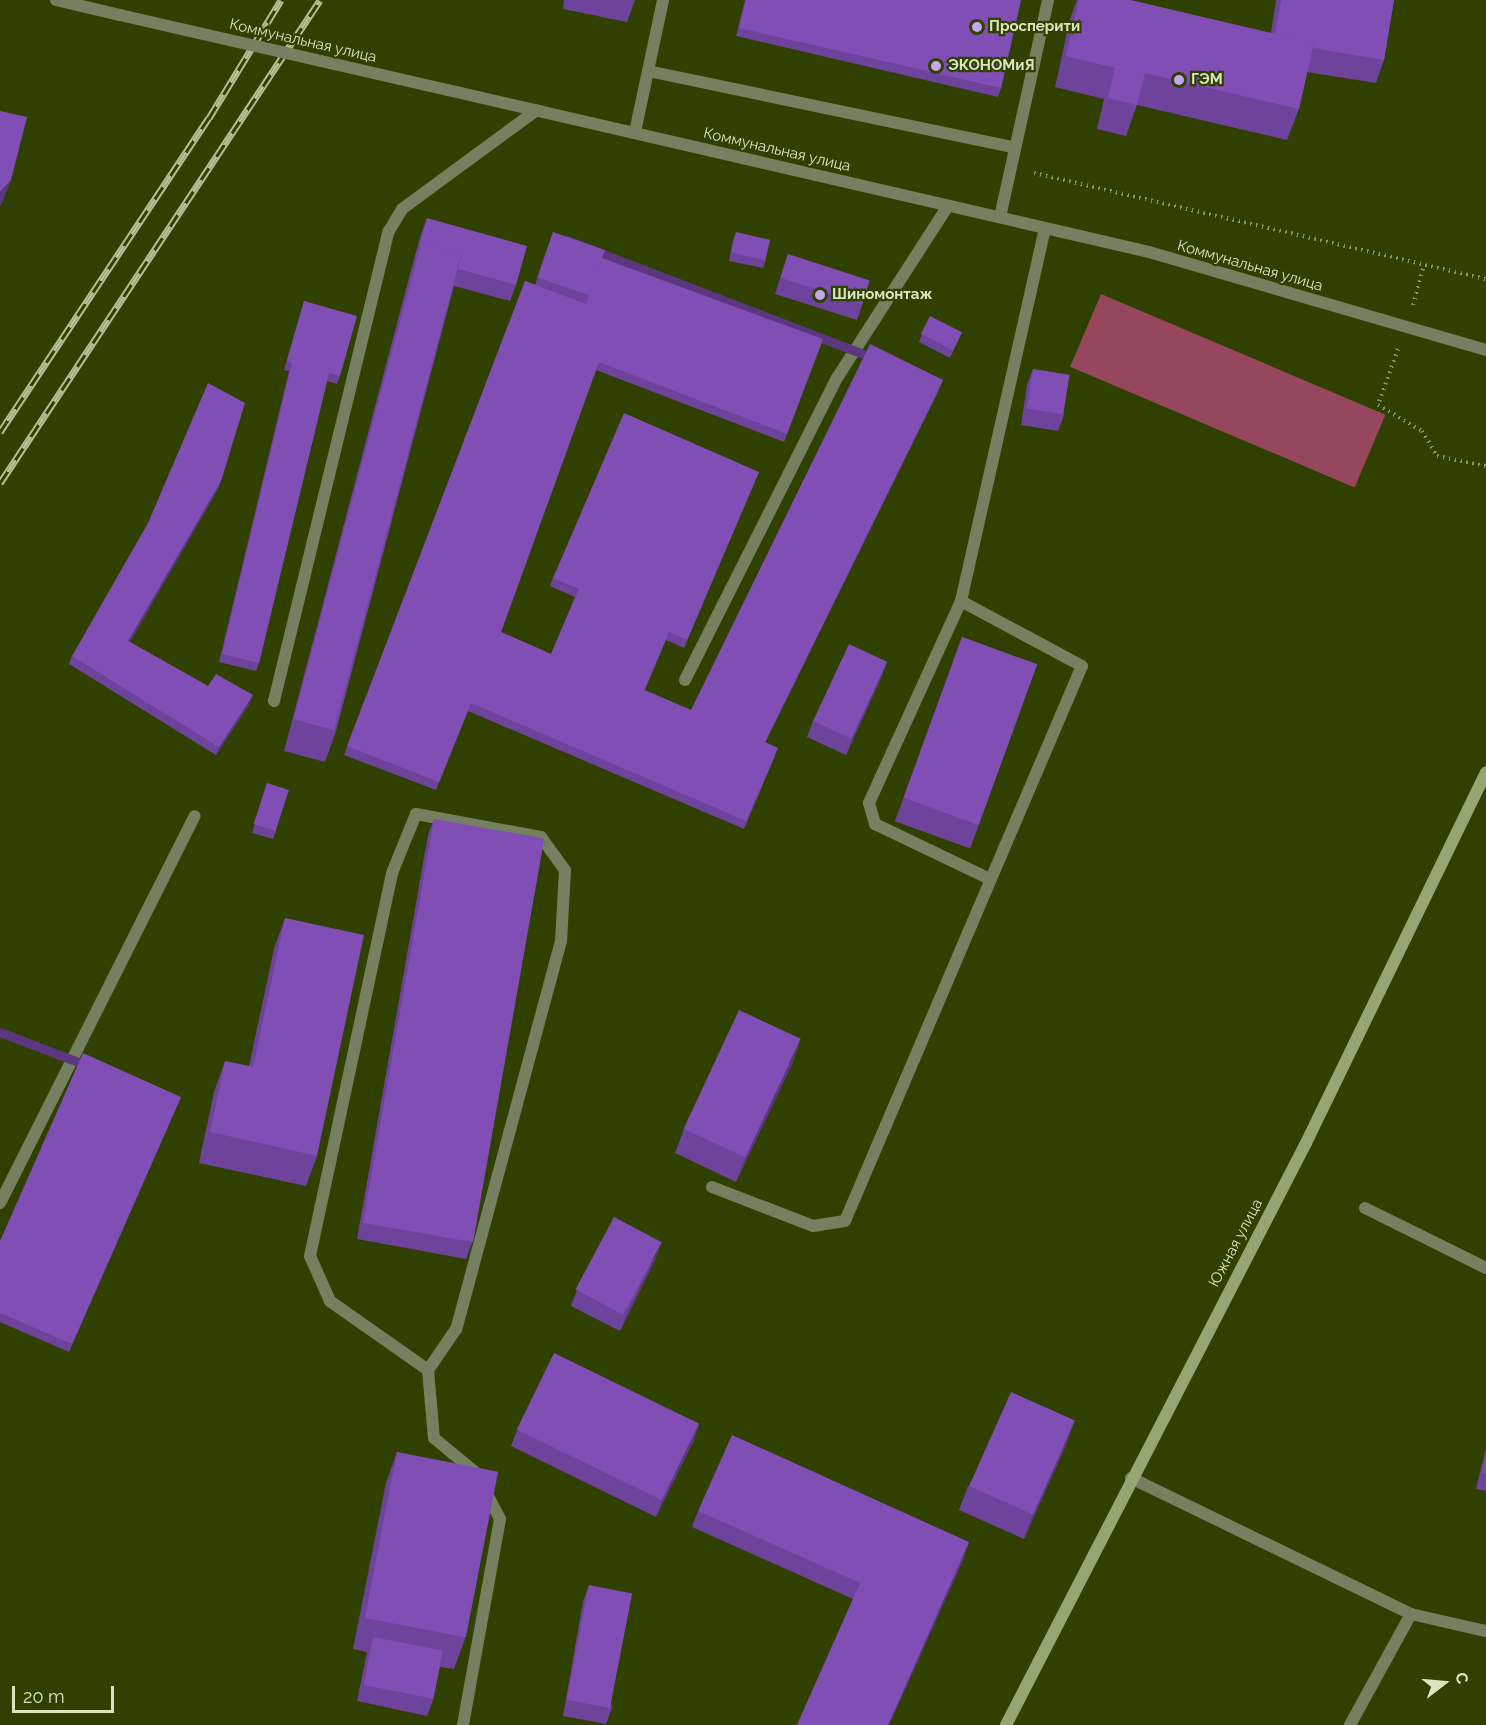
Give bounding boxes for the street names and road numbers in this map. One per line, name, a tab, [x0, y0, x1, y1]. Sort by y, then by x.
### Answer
street label: Коммунальная улица	[227, 15, 379, 67]
street label: Коммунальная улица	[701, 124, 853, 176]
street label: Коммунальная улица	[1175, 237, 1325, 295]
street label: Южная улица	[1205, 1196, 1267, 1290]

